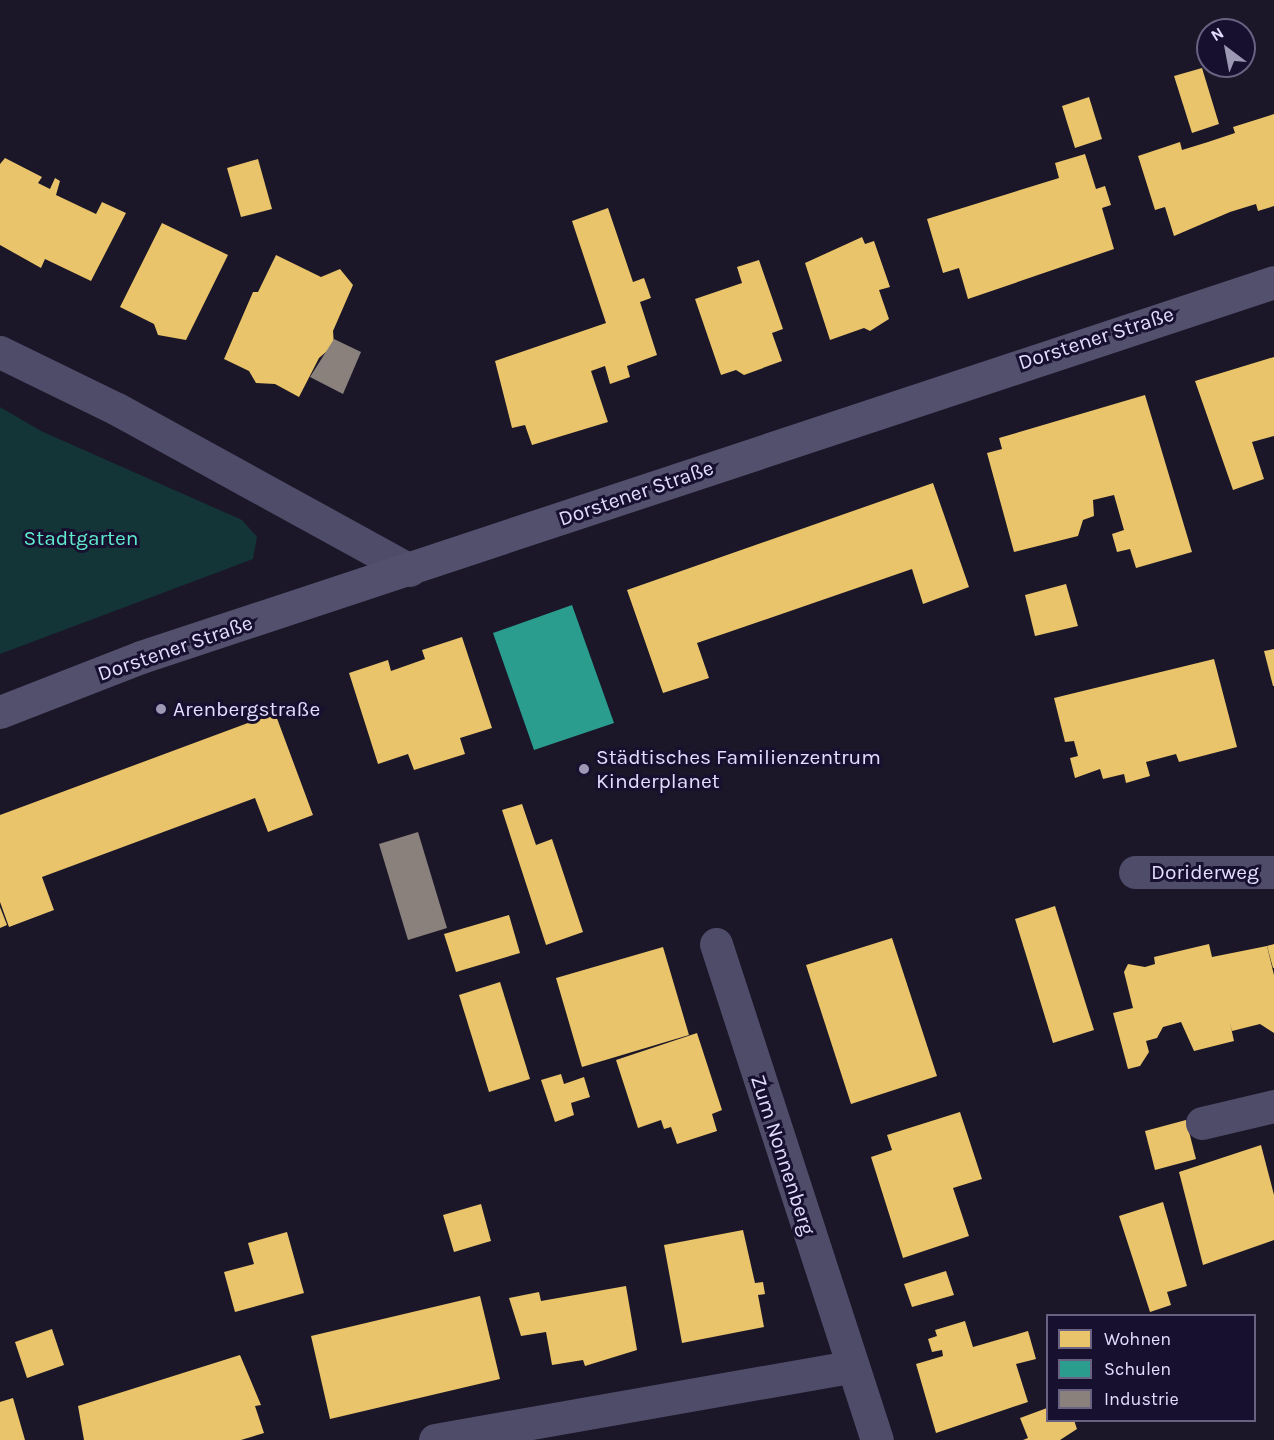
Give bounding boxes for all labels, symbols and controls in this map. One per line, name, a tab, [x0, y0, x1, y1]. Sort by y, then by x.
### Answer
north arrow	[1196, 18, 1256, 78]
text: N	[1207, 23, 1227, 45]
street label: Dorstener Straße	[1015, 301, 1177, 375]
street label: Dorstener Straße	[555, 455, 717, 531]
park label: Stadtgarten	[24, 525, 138, 551]
street label: Dorstener Straße	[94, 610, 256, 686]
place label: Arenbergstraße	[173, 696, 320, 722]
marker: Arenbergstraße	[154, 702, 168, 716]
place label: Städtisches Familienzentrum Kinderplanet	[596, 744, 881, 794]
marker: Städtisches Familienzentrum Kinderplanet	[577, 762, 591, 776]
street label: Doriderweg	[1151, 859, 1259, 885]
street label: Zum Nonnenberg	[745, 1072, 821, 1238]
legend	[1046, 1314, 1256, 1422]
text: Wohnen	[1104, 1328, 1171, 1350]
text: Schulen	[1104, 1358, 1171, 1380]
text: Industrie	[1104, 1388, 1179, 1410]

